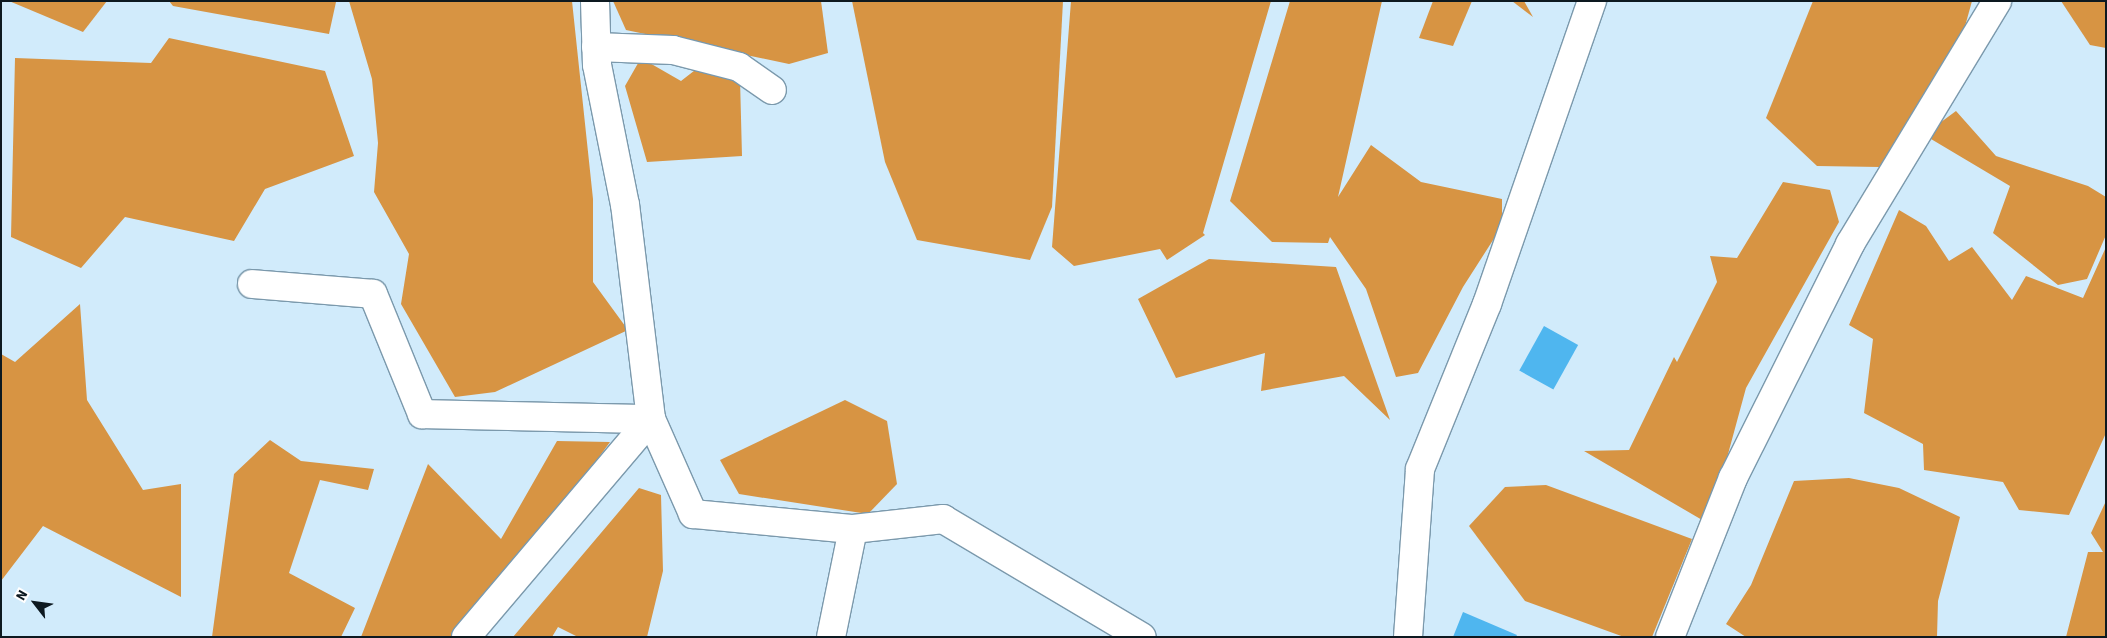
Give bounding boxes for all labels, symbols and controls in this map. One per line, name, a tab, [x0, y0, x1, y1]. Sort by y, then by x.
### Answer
north arrow	[10, 578, 60, 628]
text: N	[11, 586, 33, 605]

